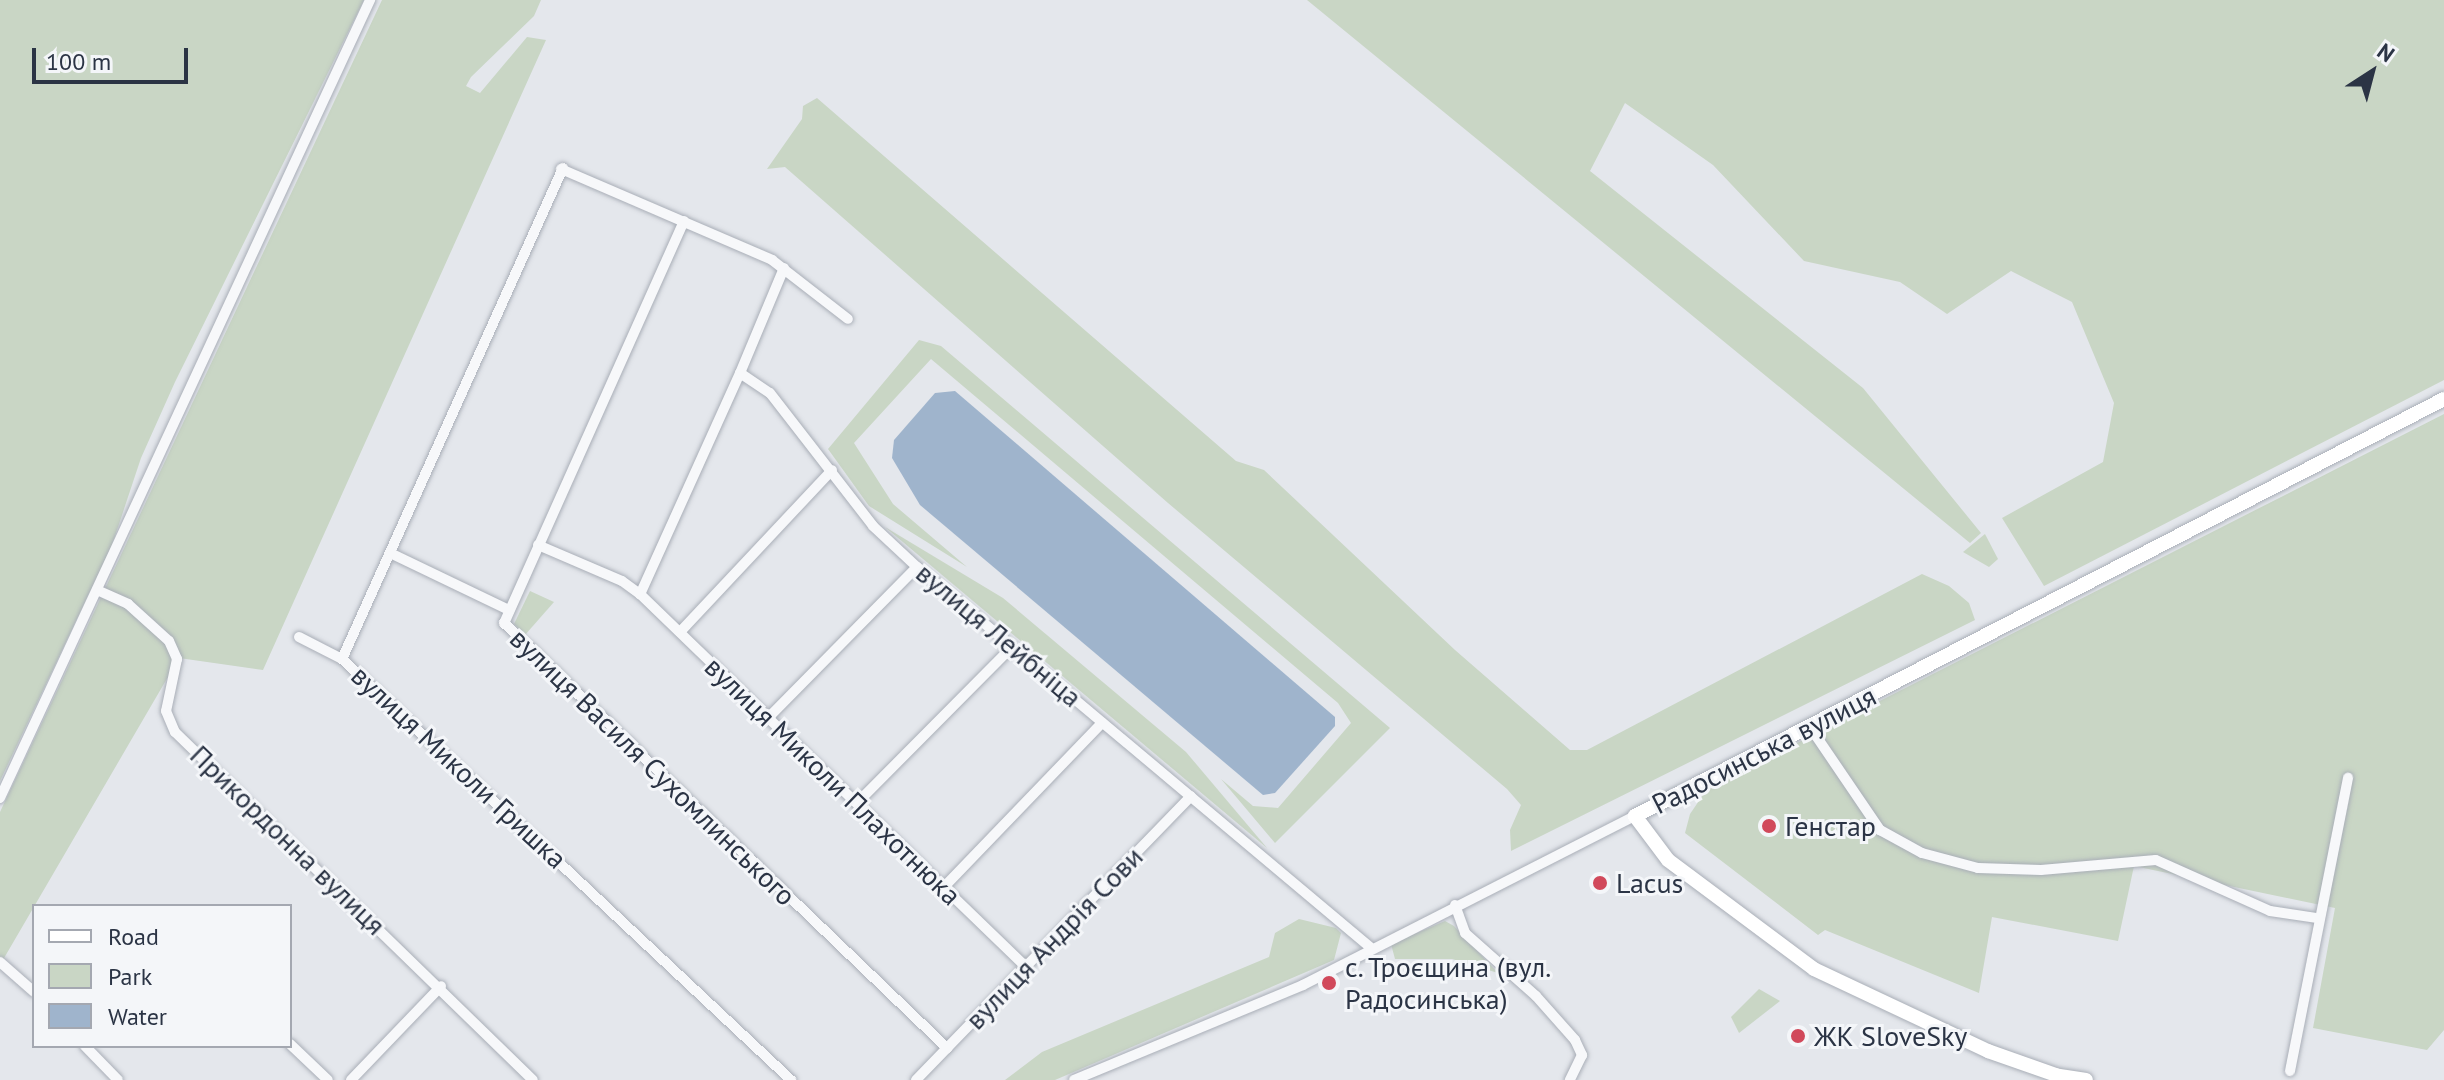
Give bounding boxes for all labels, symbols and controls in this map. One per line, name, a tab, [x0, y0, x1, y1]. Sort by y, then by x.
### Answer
scale bar	[36, 32, 192, 82]
north arrow	[2332, 32, 2412, 112]
text: N	[2372, 37, 2400, 68]
text: 100 m	[46, 46, 111, 77]
street label: вулиця Лейбніца	[909, 556, 1089, 714]
street label: вулиця Василя Сухомлинського	[503, 622, 803, 912]
street label: вулиця Миколи Плахотнюка	[698, 650, 968, 912]
street label: вулиця Миколи Гришка	[344, 659, 574, 875]
street label: Радосинська вулиця	[1646, 679, 1882, 821]
street label: Прикордонна вулиця	[183, 738, 393, 942]
place label: Генстар	[1785, 809, 1876, 843]
marker: Генстар	[1760, 817, 1778, 835]
street label: вулиця Андрія Сови	[958, 839, 1150, 1037]
place label: Lacus	[1616, 866, 1683, 900]
marker: Lacus	[1591, 874, 1609, 892]
legend	[32, 904, 292, 1048]
text: Road	[108, 921, 159, 952]
place label: с. Троєщина (вул. Радосинська)	[1345, 950, 1554, 1016]
text: Park	[108, 961, 152, 992]
marker: с. Троєщина (вул. Радосинська)	[1320, 974, 1338, 992]
text: Water	[108, 1001, 167, 1032]
place label: ЖК SloveSky	[1814, 1019, 1967, 1053]
marker: ЖК SloveSky	[1789, 1027, 1807, 1045]

